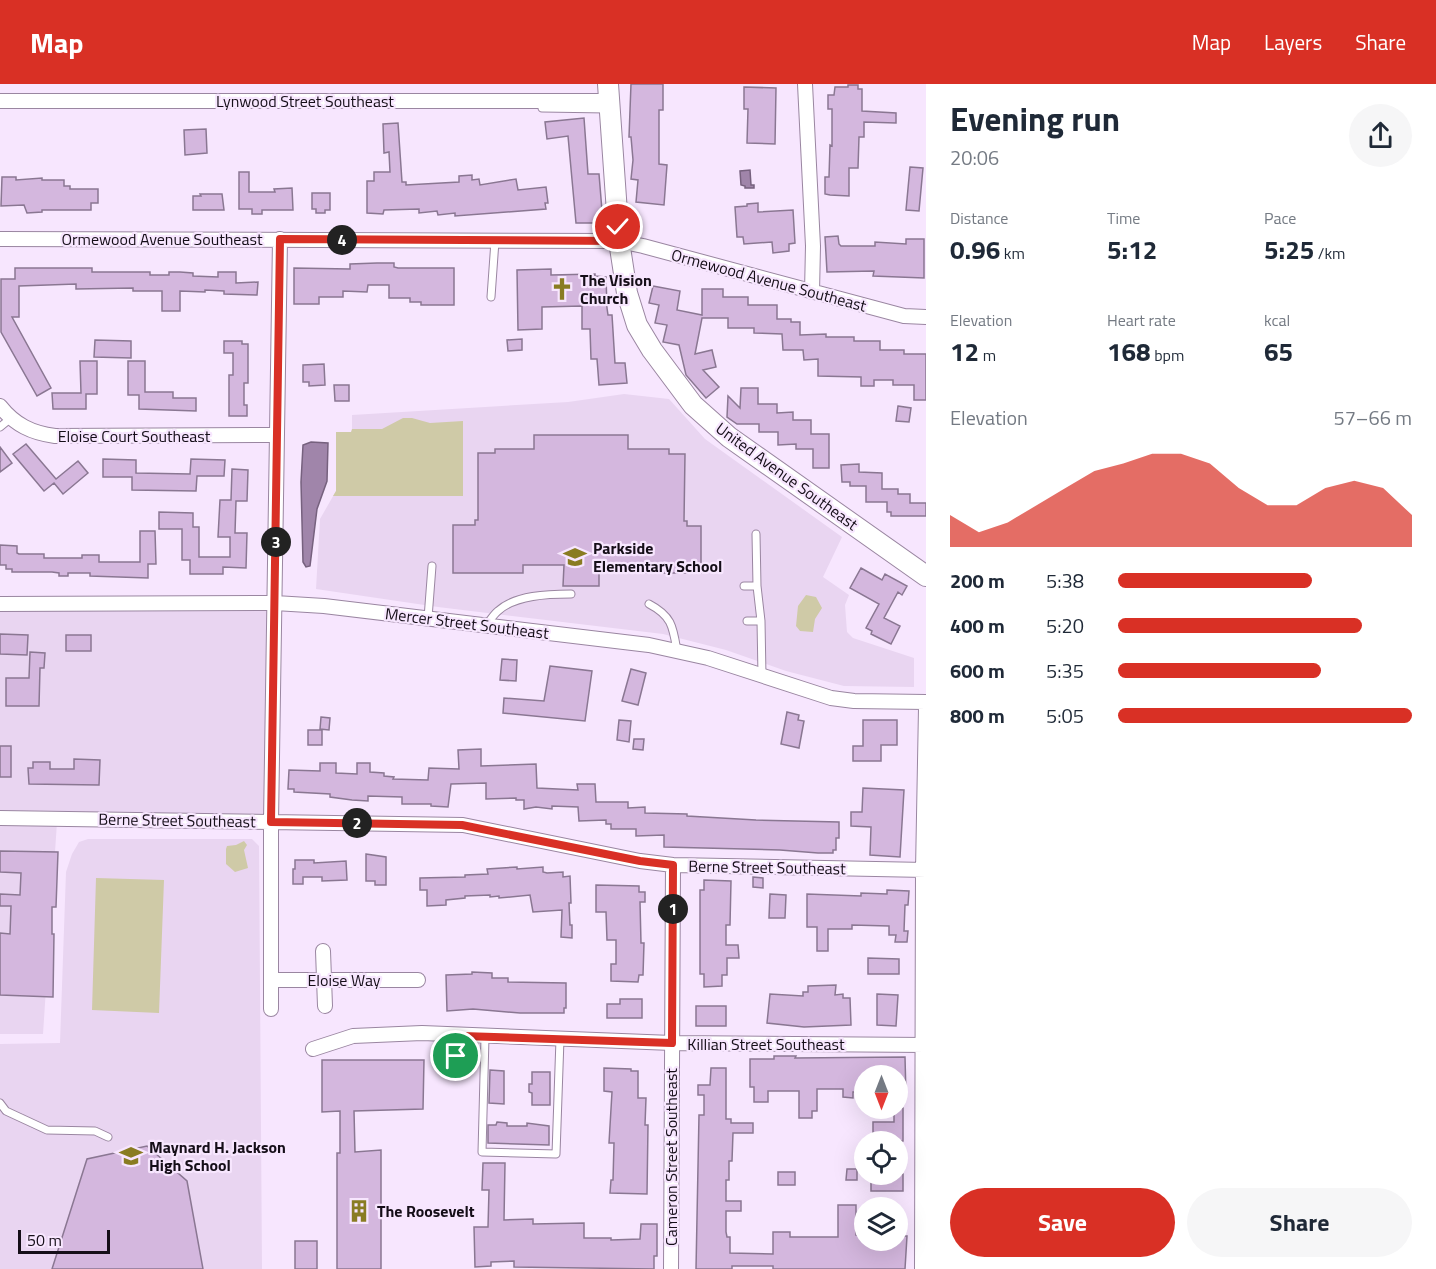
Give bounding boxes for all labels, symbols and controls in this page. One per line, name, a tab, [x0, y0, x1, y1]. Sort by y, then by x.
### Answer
text: Map	[30, 21, 84, 64]
text: Map	[1192, 26, 1231, 58]
text: Layers	[1264, 26, 1322, 58]
text: Share	[1355, 26, 1406, 58]
street label: Lynwood Street Southeast	[216, 89, 394, 113]
text: Evening run	[950, 94, 1120, 144]
button: share	[1349, 104, 1412, 167]
text: 20:06	[950, 142, 999, 173]
pin	[592, 201, 643, 252]
text: Distance	[950, 206, 1008, 230]
text: Time	[1107, 206, 1140, 230]
text: Pace	[1264, 206, 1296, 230]
icon: check	[601, 210, 634, 243]
pin: 4	[327, 225, 357, 255]
street label: Ormewood Avenue Southeast	[61, 227, 263, 251]
text: 4	[338, 228, 346, 252]
text: 0.96	[950, 230, 1000, 269]
text: 5:12	[1107, 230, 1157, 269]
text: 5:25	[1264, 230, 1314, 269]
text: km	[1000, 241, 1025, 265]
text: /km	[1314, 241, 1346, 265]
street label: Ormewood Avenue Southeast	[669, 242, 870, 318]
place label: The Vision Church	[580, 268, 652, 310]
church icon: The Vision Church	[549, 276, 575, 302]
text: Elevation	[950, 308, 1012, 332]
text: Heart rate	[1107, 308, 1176, 332]
text: kcal	[1264, 308, 1290, 332]
text: 12	[950, 332, 979, 371]
text: 168	[1107, 332, 1151, 371]
text: 65	[1264, 332, 1293, 371]
text: m	[979, 343, 996, 367]
text: bpm	[1151, 343, 1184, 367]
text: Elevation	[950, 402, 1028, 433]
text: 57–66 m	[1333, 402, 1412, 433]
street label: United Avenue Southeast	[711, 416, 863, 536]
street label: Eloise Court Southeast	[58, 424, 211, 448]
pin: 3	[261, 527, 291, 557]
text: 3	[272, 530, 280, 554]
place label: Parkside Elementary School	[593, 536, 722, 578]
school or university icon: Parkside Elementary School	[562, 544, 588, 570]
text: 200 m	[950, 565, 1005, 596]
text: 5:38	[1046, 565, 1084, 596]
street label: Mercer Street Southeast	[384, 601, 551, 645]
text: 400 m	[950, 610, 1005, 641]
text: 5:20	[1046, 610, 1084, 641]
text: 600 m	[950, 655, 1005, 686]
text: 5:35	[1046, 655, 1084, 686]
text: 800 m	[950, 700, 1005, 731]
text: 5:05	[1046, 700, 1084, 731]
street label: Berne Street Southeast	[98, 807, 256, 833]
pin: 2	[342, 808, 372, 838]
text: 2	[353, 811, 361, 835]
street label: Berne Street Southeast	[688, 854, 846, 880]
pin: 1	[658, 894, 688, 924]
text: 1	[669, 897, 677, 921]
street label: Eloise Way	[307, 968, 381, 992]
pin	[430, 1030, 481, 1081]
street label: Killian Street Southeast	[687, 1032, 845, 1056]
icon: arrive	[439, 1039, 472, 1072]
north arrow	[854, 1065, 908, 1119]
map controls	[854, 1065, 908, 1251]
street label: Cameron Street Southeast	[659, 1068, 683, 1246]
button: locate	[854, 1131, 908, 1185]
place label: Maynard H. Jackson High School	[149, 1135, 286, 1177]
school or university icon: Maynard H. Jackson High School	[118, 1143, 144, 1169]
button: Save	[950, 1188, 1175, 1257]
button: Share	[1187, 1188, 1412, 1257]
button: layers	[854, 1197, 908, 1251]
building icon: The Roosevelt	[346, 1198, 372, 1224]
place label: The Roosevelt	[377, 1199, 475, 1223]
scale bar	[18, 1227, 110, 1254]
text: 50 m	[27, 1228, 62, 1252]

